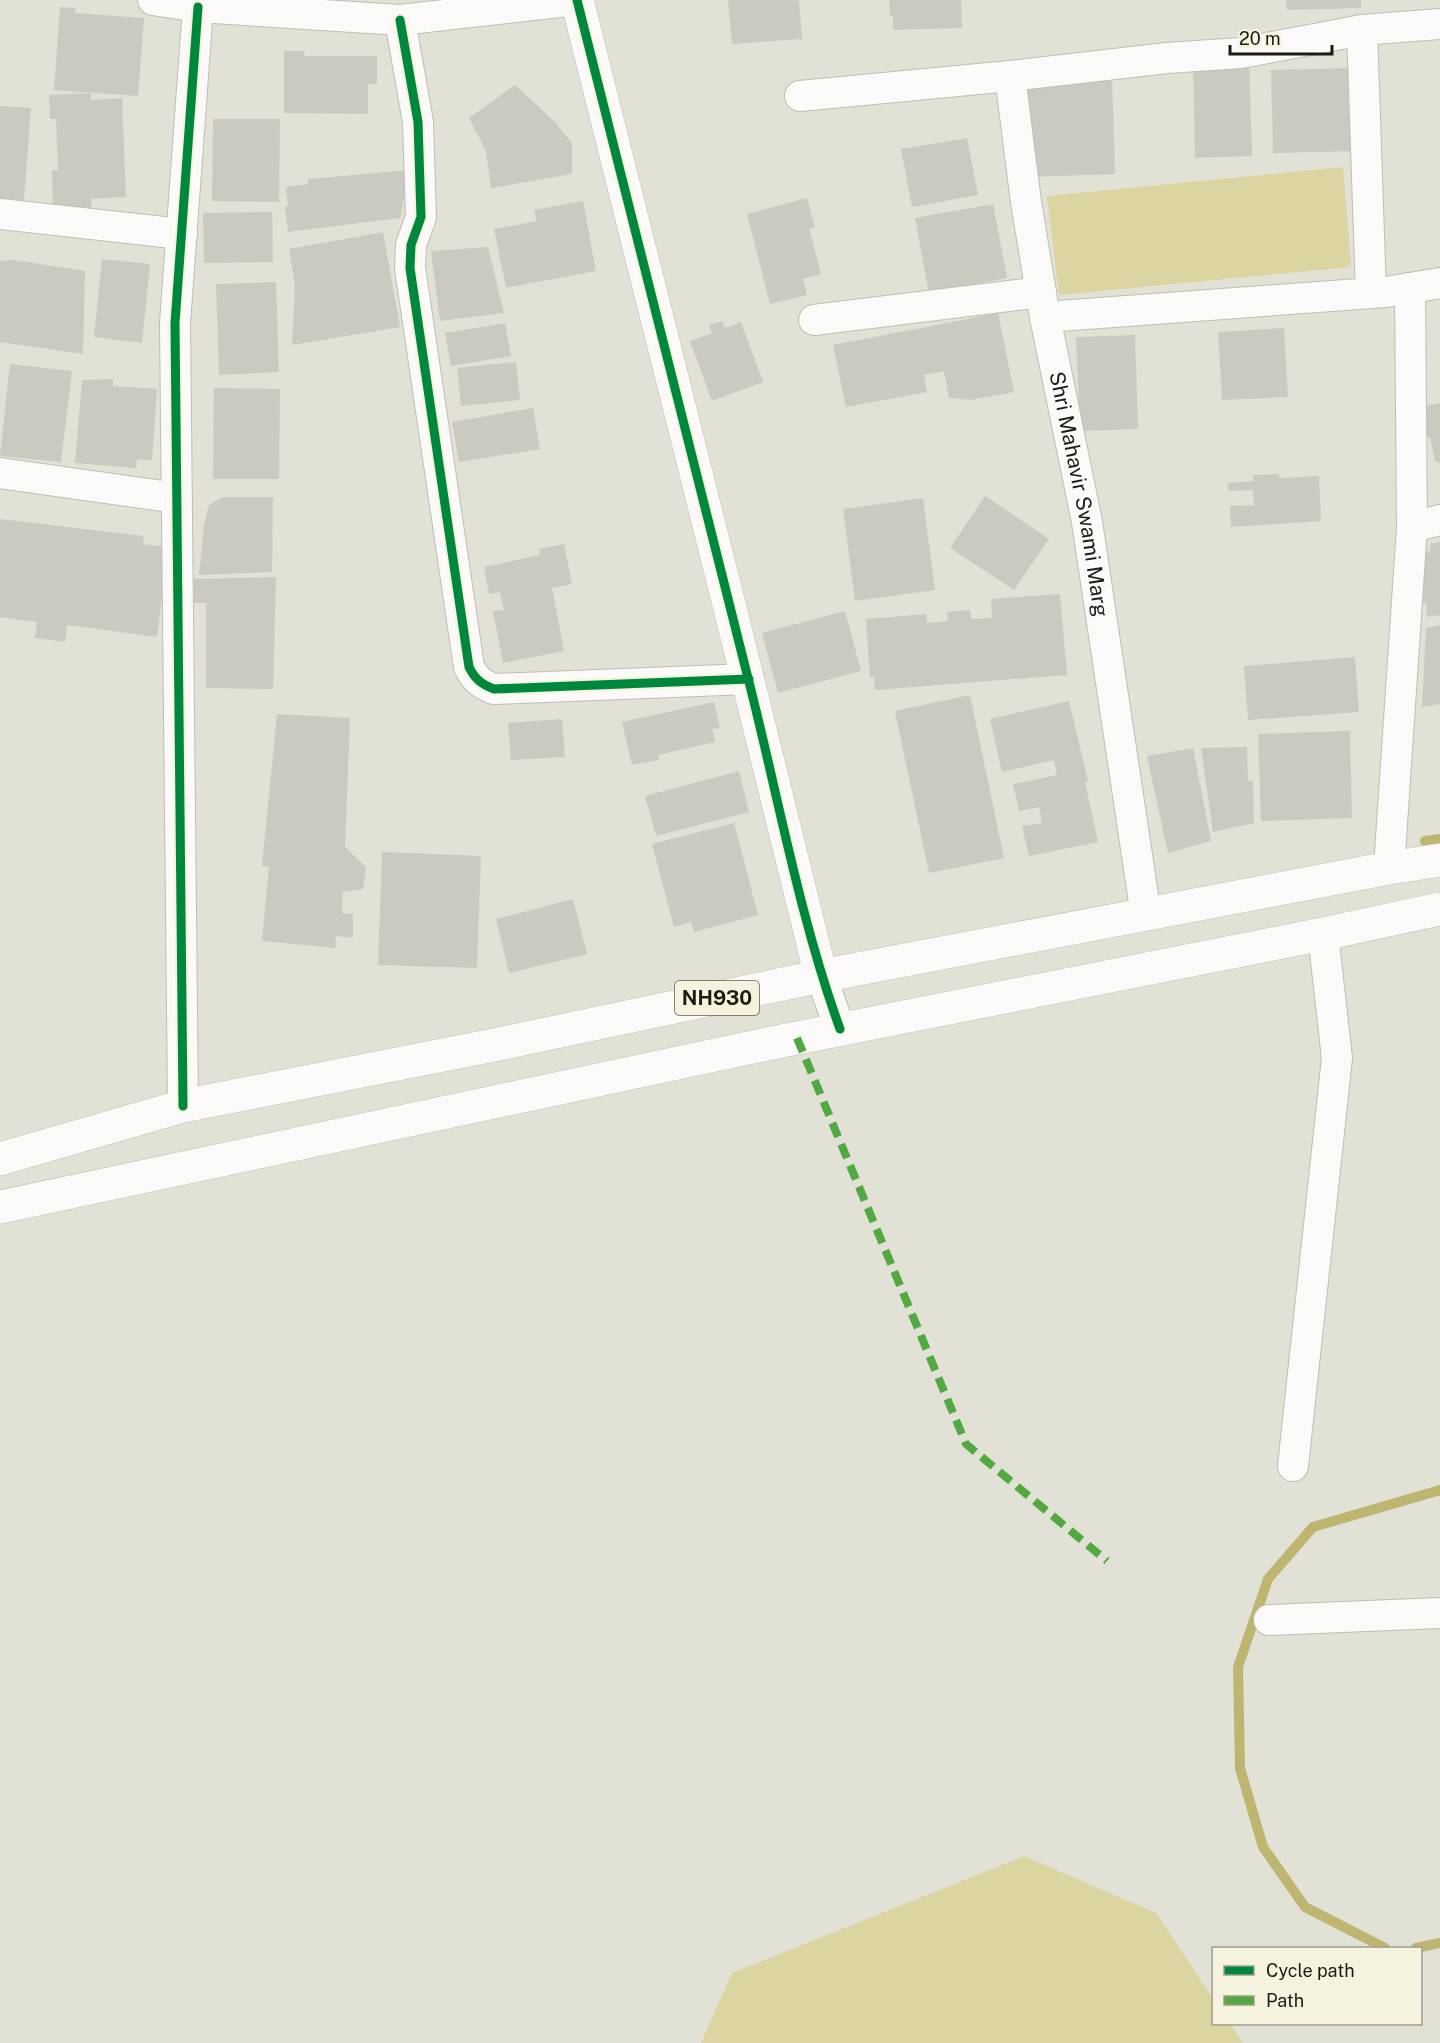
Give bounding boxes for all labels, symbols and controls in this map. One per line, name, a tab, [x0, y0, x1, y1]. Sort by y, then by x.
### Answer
scale bar	[1230, 18, 1332, 56]
text: 20 m	[1239, 28, 1281, 49]
street label: Shri Mahavir Swami Marg	[1044, 369, 1114, 618]
road number: NH930	[675, 981, 759, 1015]
legend	[1212, 1947, 1422, 2025]
text: Cycle path	[1266, 1960, 1355, 1981]
text: Path	[1266, 1990, 1304, 2011]

